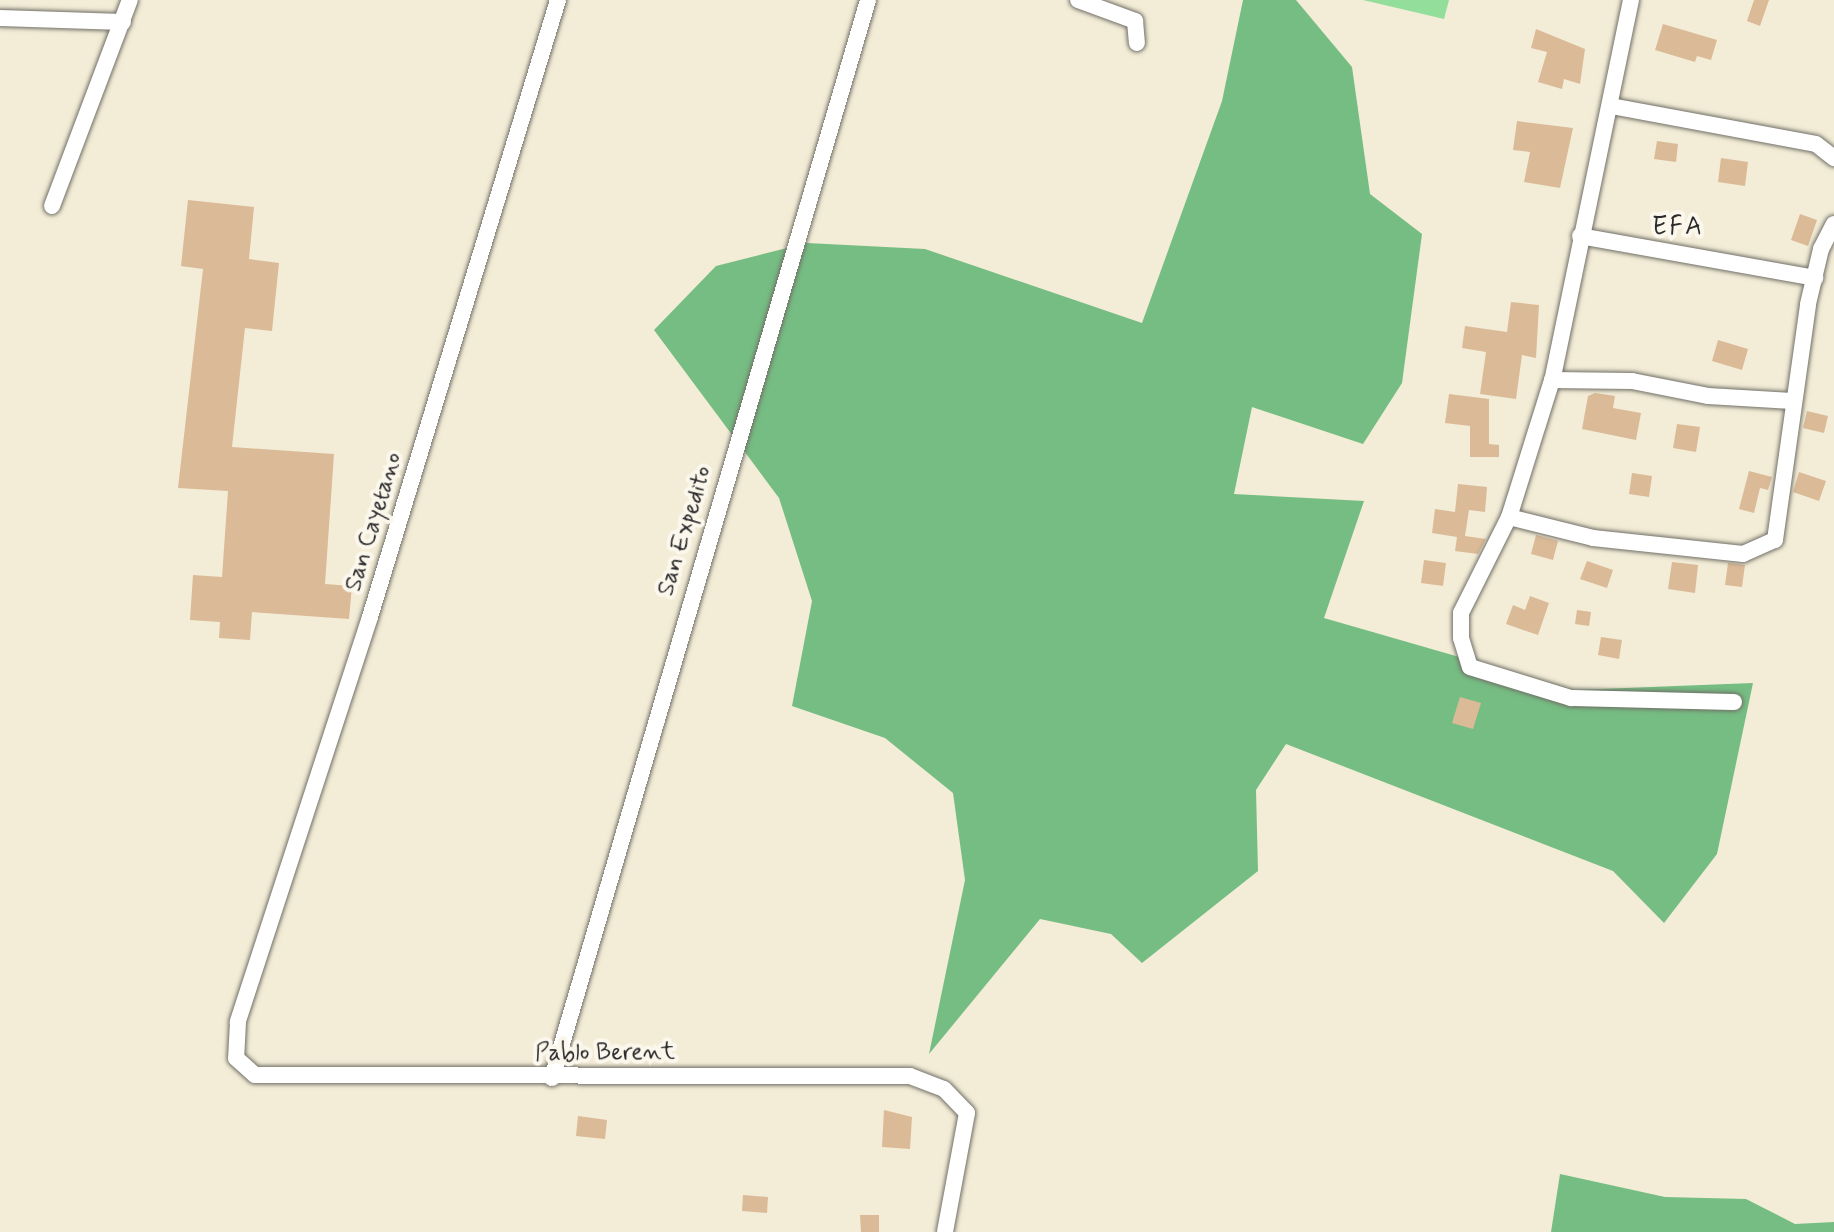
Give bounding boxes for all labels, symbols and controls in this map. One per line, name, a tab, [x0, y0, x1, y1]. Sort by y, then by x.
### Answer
district label: EFA	[1652, 212, 1704, 244]
street label: San Cayetano	[339, 448, 409, 596]
street label: San Expedito	[651, 462, 719, 600]
street label: Pablo Berent	[534, 1037, 676, 1069]

